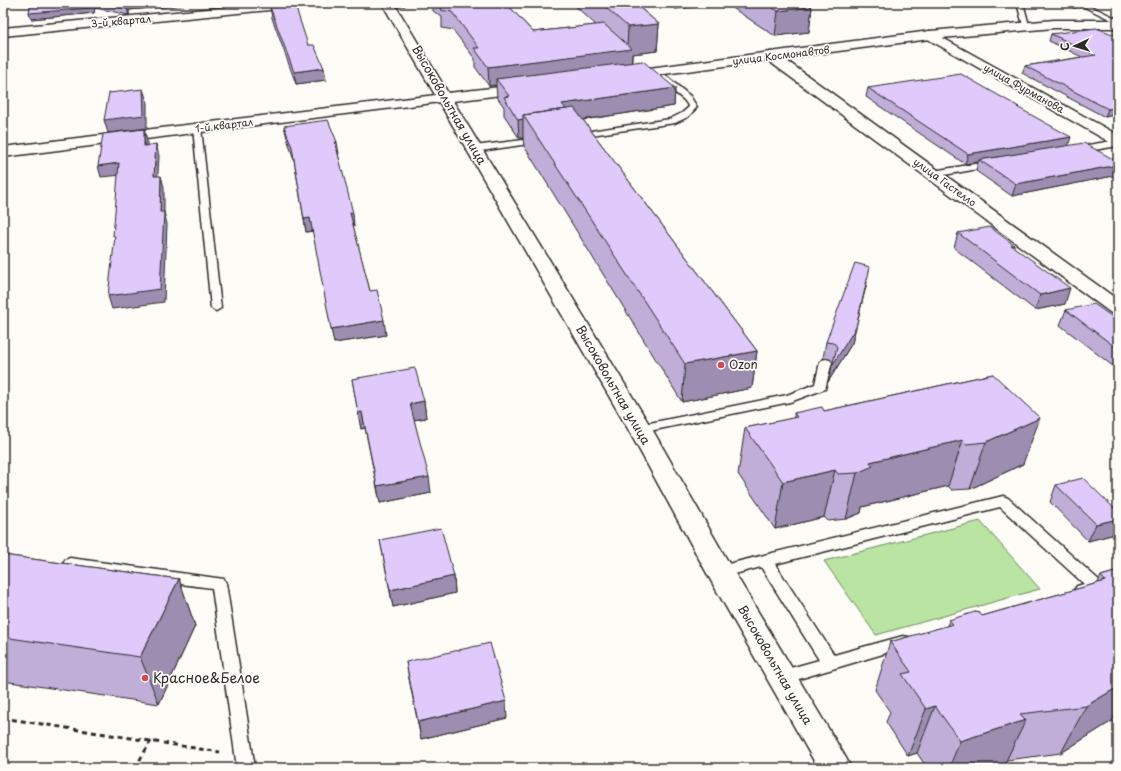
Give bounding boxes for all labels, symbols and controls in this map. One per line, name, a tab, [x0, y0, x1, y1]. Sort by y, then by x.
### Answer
street label: 3-й квартал	[90, 10, 152, 31]
north arrow	[1055, 26, 1095, 66]
street label: Высоковольтная улица	[408, 41, 492, 168]
street label: улица Космонавтов	[731, 41, 831, 68]
text: С	[1056, 42, 1073, 51]
street label: улица Фурманова	[981, 59, 1068, 117]
street label: 1-й квартал	[194, 114, 254, 135]
street label: улица Гастелло	[911, 154, 980, 210]
street label: Высоковольтная улица	[572, 321, 656, 448]
place label: Ozon	[729, 355, 758, 373]
marker: Ozon	[716, 360, 726, 370]
street label: Высоковольтная улица	[734, 601, 818, 728]
place label: Красное&Белое	[153, 667, 260, 688]
marker: Красное&Белое	[140, 673, 150, 683]

